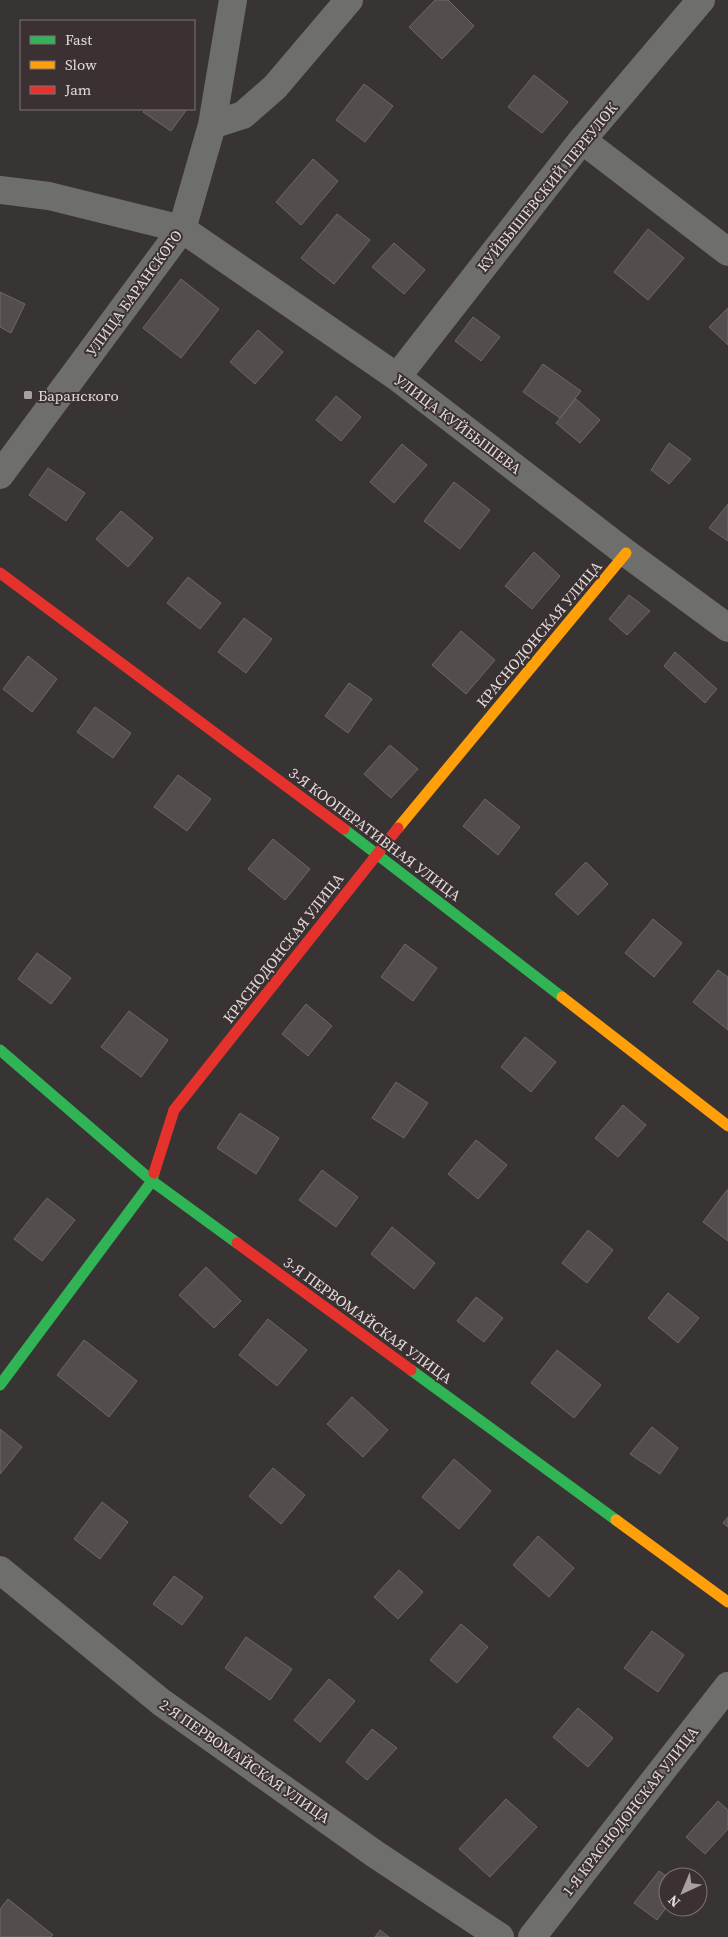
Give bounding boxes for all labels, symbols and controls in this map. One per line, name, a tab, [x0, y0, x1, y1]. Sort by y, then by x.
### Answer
legend	[20, 20, 195, 110]
text: Fast	[65, 29, 92, 50]
text: Slow	[65, 54, 97, 75]
text: Jam	[64, 79, 92, 100]
street label: КУЙБЫШЕВСКИЙ ПЕРЕУЛОК	[472, 98, 622, 276]
street label: УЛИЦА БАРАНСКОГО	[81, 225, 187, 361]
street label: УЛИЦА КУЙБЫШЕВА	[390, 369, 526, 479]
place label: Баранского	[38, 385, 119, 406]
marker: Баранского	[22, 389, 34, 401]
street label: КРАСНОДОНСКАЯ УЛИЦА	[471, 556, 607, 712]
street label: 3-Я КООПЕРАТИВНАЯ УЛИЦА	[284, 762, 466, 906]
street label: КРАСНОДОНСКАЯ УЛИЦА	[218, 869, 348, 1027]
street label: 3-Я ПЕРВОМАЙСКАЯ УЛИЦА	[279, 1251, 457, 1389]
street label: 2-Я ПЕРВОМАЙСКАЯ УЛИЦА	[155, 1694, 335, 1828]
street label: 1-Я КРАСНОДОНСКАЯ УЛИЦА	[557, 1722, 703, 1900]
north arrow	[658, 1867, 708, 1917]
text: N	[663, 1891, 685, 1912]

